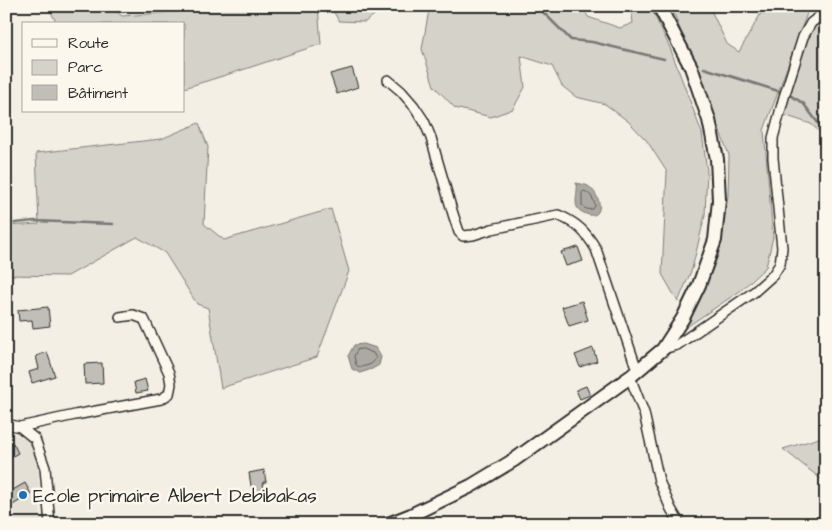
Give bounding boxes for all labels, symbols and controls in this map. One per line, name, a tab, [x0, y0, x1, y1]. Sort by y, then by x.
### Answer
legend	[22, 22, 185, 112]
text: Route	[68, 33, 109, 54]
text: Parc	[68, 57, 103, 78]
text: Bâtiment	[68, 83, 128, 104]
place label: Ecole primaire Albert Debibakas	[33, 483, 317, 510]
marker: Ecole primaire Albert Debibakas	[17, 489, 29, 501]

